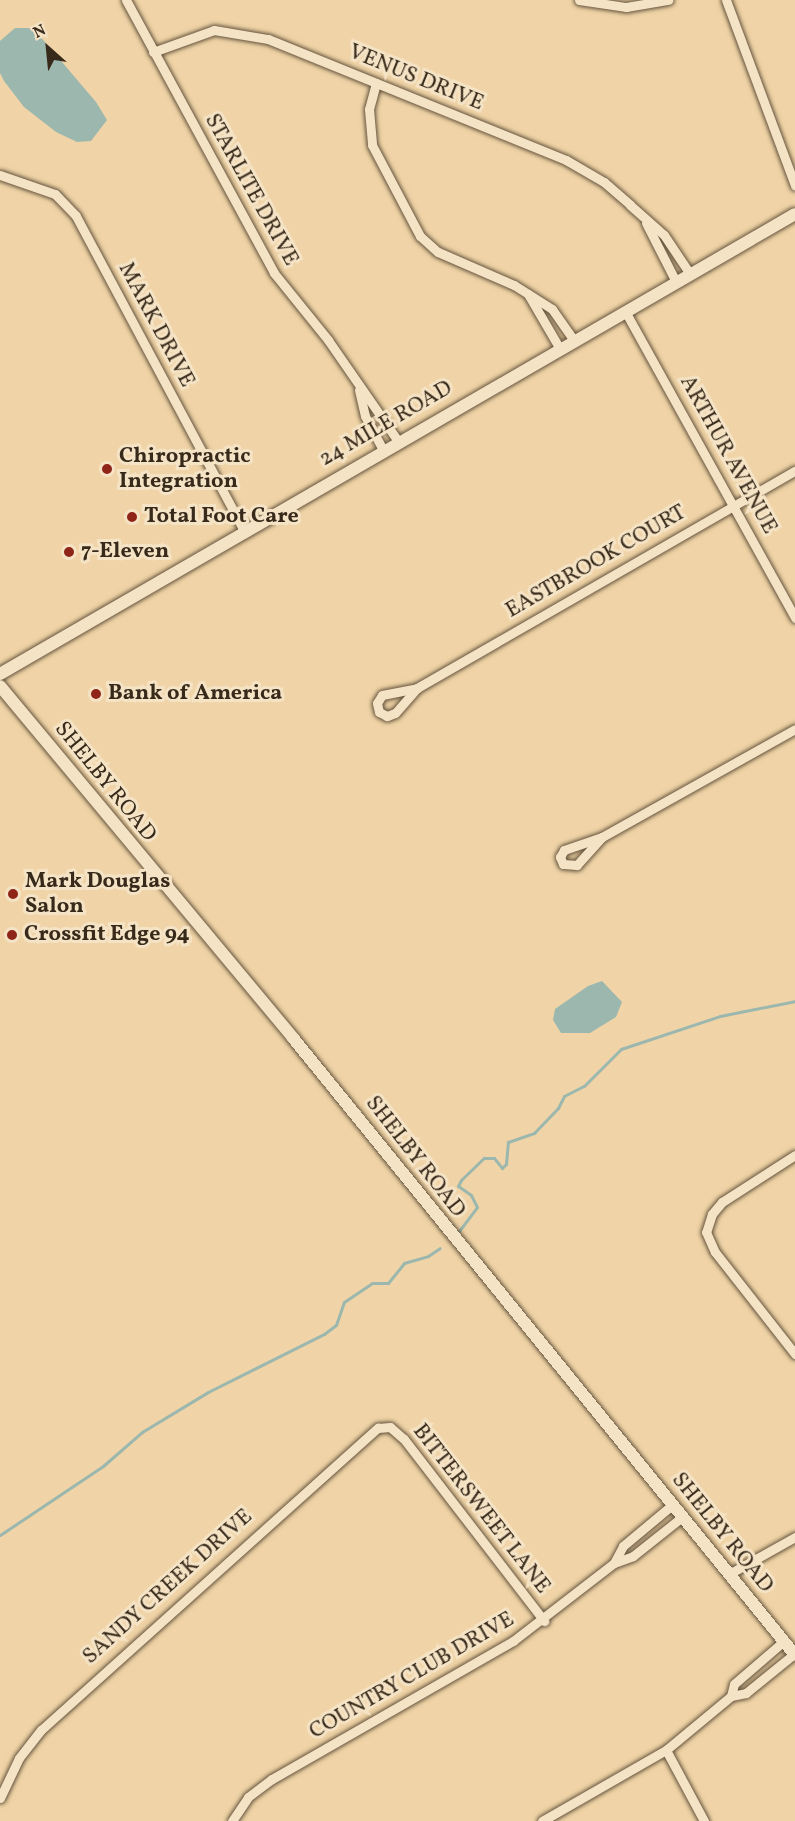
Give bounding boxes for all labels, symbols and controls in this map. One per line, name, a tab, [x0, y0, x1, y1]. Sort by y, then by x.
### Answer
north arrow	[18, 18, 78, 78]
text: N	[30, 20, 50, 44]
street label: VENUS DRIVE	[345, 39, 487, 117]
street label: STARLITE DRIVE	[198, 109, 304, 271]
street label: MARK DRIVE	[112, 258, 200, 392]
street label: ARTHUR AVENUE	[674, 371, 782, 539]
street label: 24 MILE ROAD	[315, 375, 457, 473]
place label: Chiropractic Integration	[119, 443, 250, 494]
marker: Chiropractic Integration	[100, 462, 114, 476]
street label: EASTBROOK COURT	[501, 500, 691, 624]
place label: Total Foot Care	[144, 504, 299, 530]
marker: Total Foot Care	[125, 510, 139, 524]
place label: 7-Eleven	[81, 539, 169, 565]
marker: 7-Eleven	[62, 545, 76, 559]
place label: Bank of America	[108, 681, 280, 707]
marker: Bank of America	[89, 687, 103, 701]
street label: SHELBY ROAD	[48, 716, 162, 848]
place label: Mark Douglas Salon	[25, 868, 170, 920]
marker: Mark Douglas Salon	[6, 887, 20, 901]
place label: Crossfit Edge 94	[24, 922, 190, 948]
marker: Crossfit Edge 94	[5, 928, 19, 942]
street label: SHELBY ROAD	[359, 1091, 471, 1223]
street label: BITTERSWEET LANE	[406, 1419, 556, 1599]
street label: SHELBY ROAD	[665, 1467, 779, 1599]
street label: SANDY CREEK DRIVE	[77, 1504, 259, 1670]
street label: COUNTRY CLUB DRIVE	[305, 1606, 519, 1746]

